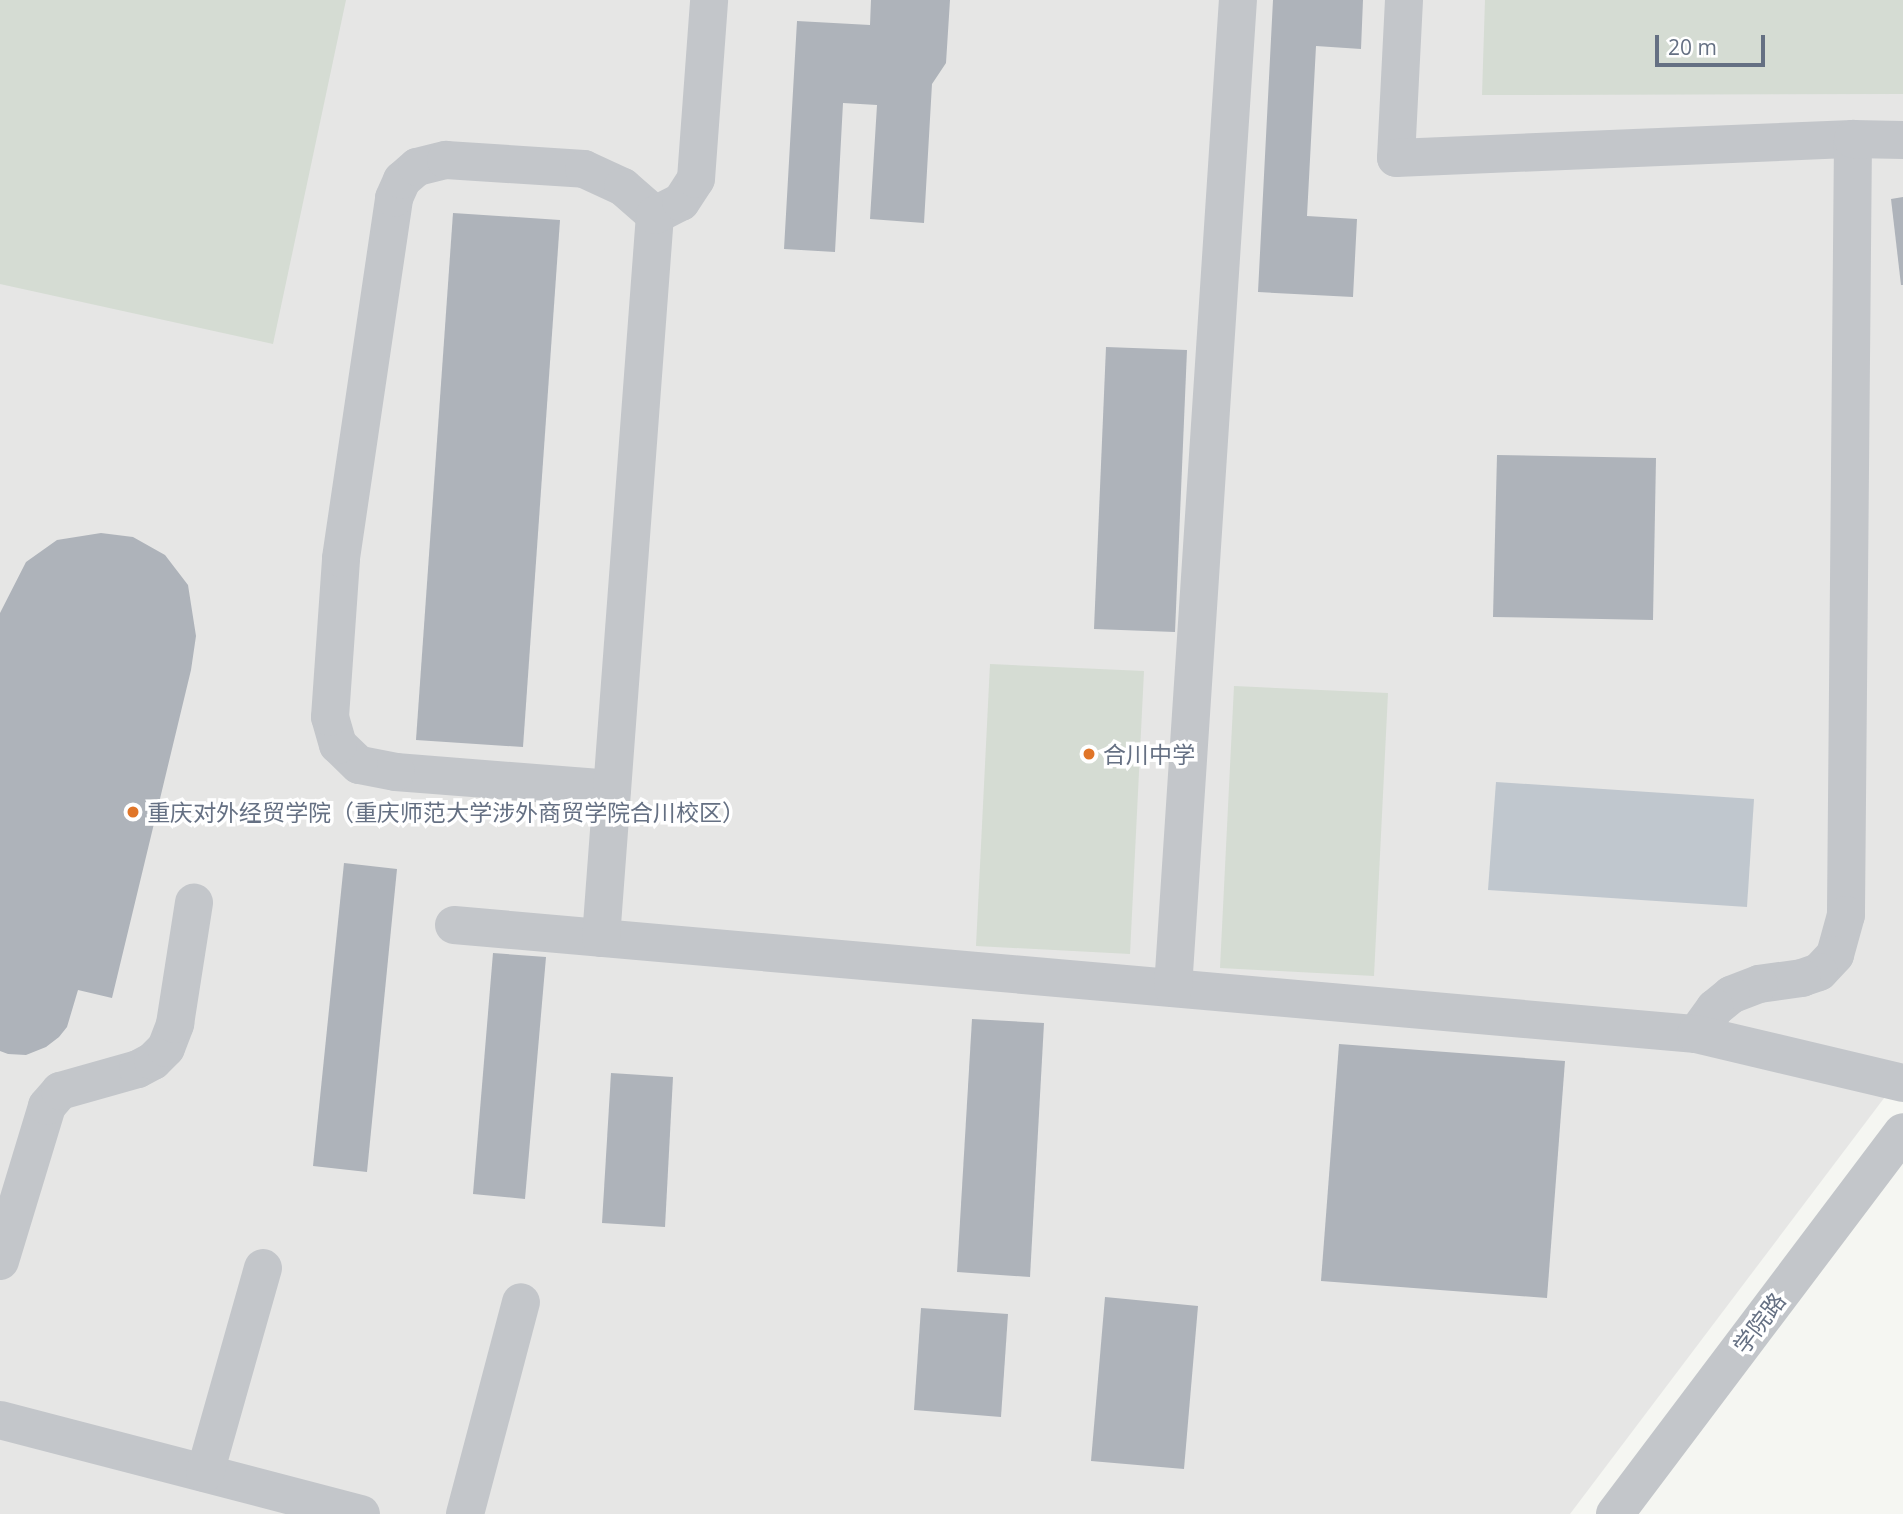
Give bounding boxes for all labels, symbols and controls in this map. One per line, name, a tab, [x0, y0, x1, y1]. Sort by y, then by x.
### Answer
scale bar	[1658, 21, 1768, 65]
text: 20 m	[1668, 33, 1717, 61]
place label: 合川中学	[1103, 740, 1195, 768]
marker: 合川中学	[1081, 746, 1097, 762]
place label: 重庆对外经贸学院（重庆师范大学涉外商贸学院合川校区）	[147, 798, 745, 826]
marker: 重庆对外经贸学院（重庆师范大学涉外商贸学院合川校区）	[125, 804, 141, 820]
street label: 学院路	[1727, 1287, 1791, 1359]

